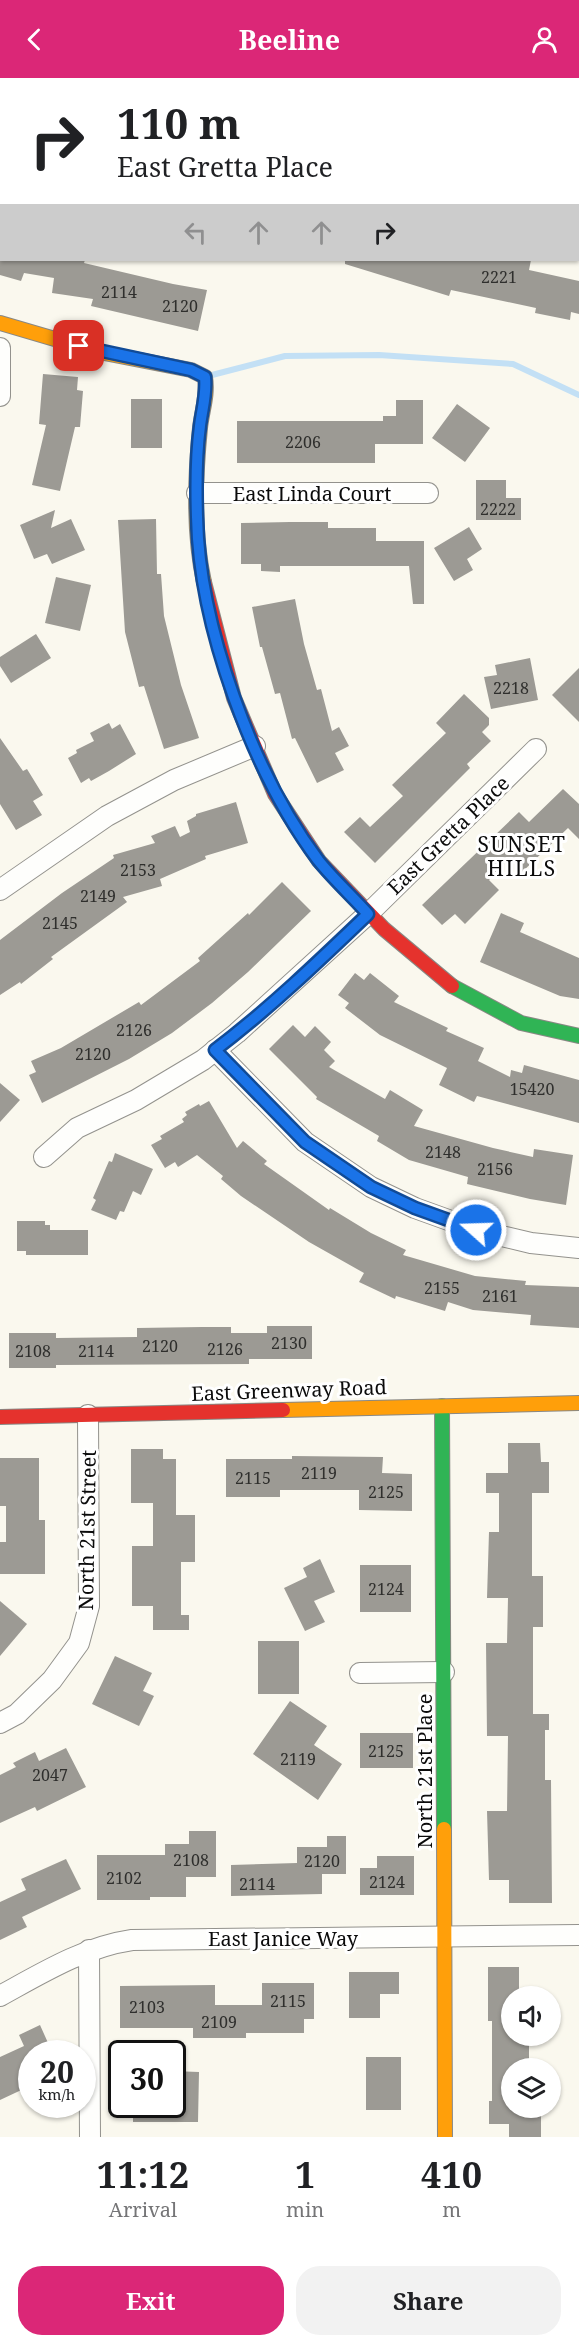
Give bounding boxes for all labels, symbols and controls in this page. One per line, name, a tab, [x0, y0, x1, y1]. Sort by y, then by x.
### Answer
text: Beeline	[239, 21, 340, 58]
icon: back	[18, 23, 51, 56]
icon: person	[528, 23, 561, 56]
text: 110 m	[117, 94, 241, 151]
icon: right	[18, 102, 96, 180]
text: East Gretta Place	[117, 148, 333, 185]
icon: left	[179, 216, 212, 249]
icon: ahead	[242, 216, 275, 249]
icon: ahead	[305, 216, 338, 249]
icon: right	[368, 216, 401, 249]
house number: 2221	[481, 266, 517, 288]
house number: 2114	[101, 281, 137, 303]
house number: 2120	[162, 295, 198, 317]
pin	[53, 320, 104, 371]
icon: arrive	[62, 329, 95, 362]
house number: 2206	[285, 431, 321, 453]
street label: East Linda Court	[233, 480, 391, 507]
house number: 2222	[480, 498, 516, 520]
house number: 2218	[493, 677, 529, 699]
street label: East Gretta Place	[381, 770, 515, 900]
district label: SUNSET HILLS	[478, 830, 566, 882]
house number: 2153	[120, 859, 156, 881]
house number: 2149	[80, 885, 116, 907]
house number: 2145	[42, 912, 78, 934]
house number: 2126	[116, 1019, 152, 1041]
house number: 2120	[75, 1043, 111, 1065]
house number: 15420	[510, 1078, 554, 1100]
house number: 2148	[425, 1141, 461, 1163]
house number: 2156	[477, 1158, 513, 1180]
position arrow	[444, 1198, 508, 1262]
house number: 2155	[424, 1277, 460, 1299]
house number: 2161	[482, 1285, 518, 1307]
house number: 2130	[271, 1332, 307, 1354]
house number: 2120	[142, 1335, 178, 1357]
house number: 2126	[207, 1338, 243, 1360]
house number: 2108	[15, 1340, 51, 1362]
house number: 2114	[78, 1340, 114, 1362]
street label: East Greenway Road	[191, 1373, 387, 1407]
street label: North 21st Street	[72, 1449, 102, 1611]
house number: 2119	[301, 1462, 337, 1484]
house number: 2115	[235, 1467, 271, 1489]
house number: 2125	[368, 1481, 404, 1503]
house number: 2124	[368, 1578, 404, 1600]
street label: North 21st Place	[411, 1694, 438, 1848]
house number: 2125	[368, 1740, 404, 1762]
house number: 2119	[280, 1748, 316, 1770]
house number: 2047	[32, 1764, 68, 1786]
house number: 2108	[173, 1849, 209, 1871]
house number: 2120	[304, 1850, 340, 1872]
house number: 2102	[106, 1867, 142, 1889]
house number: 2124	[369, 1871, 405, 1893]
house number: 2114	[239, 1873, 275, 1895]
street label: East Janice Way	[208, 1925, 359, 1952]
map controls	[501, 1986, 561, 2118]
button: sound	[501, 1986, 561, 2046]
house number: 2115	[270, 1990, 306, 2012]
house number: 2103	[129, 1996, 165, 2018]
house number: 2109	[201, 2011, 237, 2033]
speed limit sign: 30	[108, 2040, 186, 2118]
text: 20	[40, 2051, 74, 2092]
button: layers	[501, 2058, 561, 2118]
text: km/h	[39, 2084, 75, 2104]
text: 11:12	[97, 2150, 189, 2199]
text: 1	[295, 2150, 315, 2199]
text: 410	[421, 2150, 482, 2199]
text: Arrival	[109, 2196, 177, 2223]
text: min	[286, 2196, 324, 2223]
text: m	[442, 2196, 461, 2223]
button: Exit	[18, 2266, 284, 2335]
button: Share	[296, 2266, 561, 2335]

